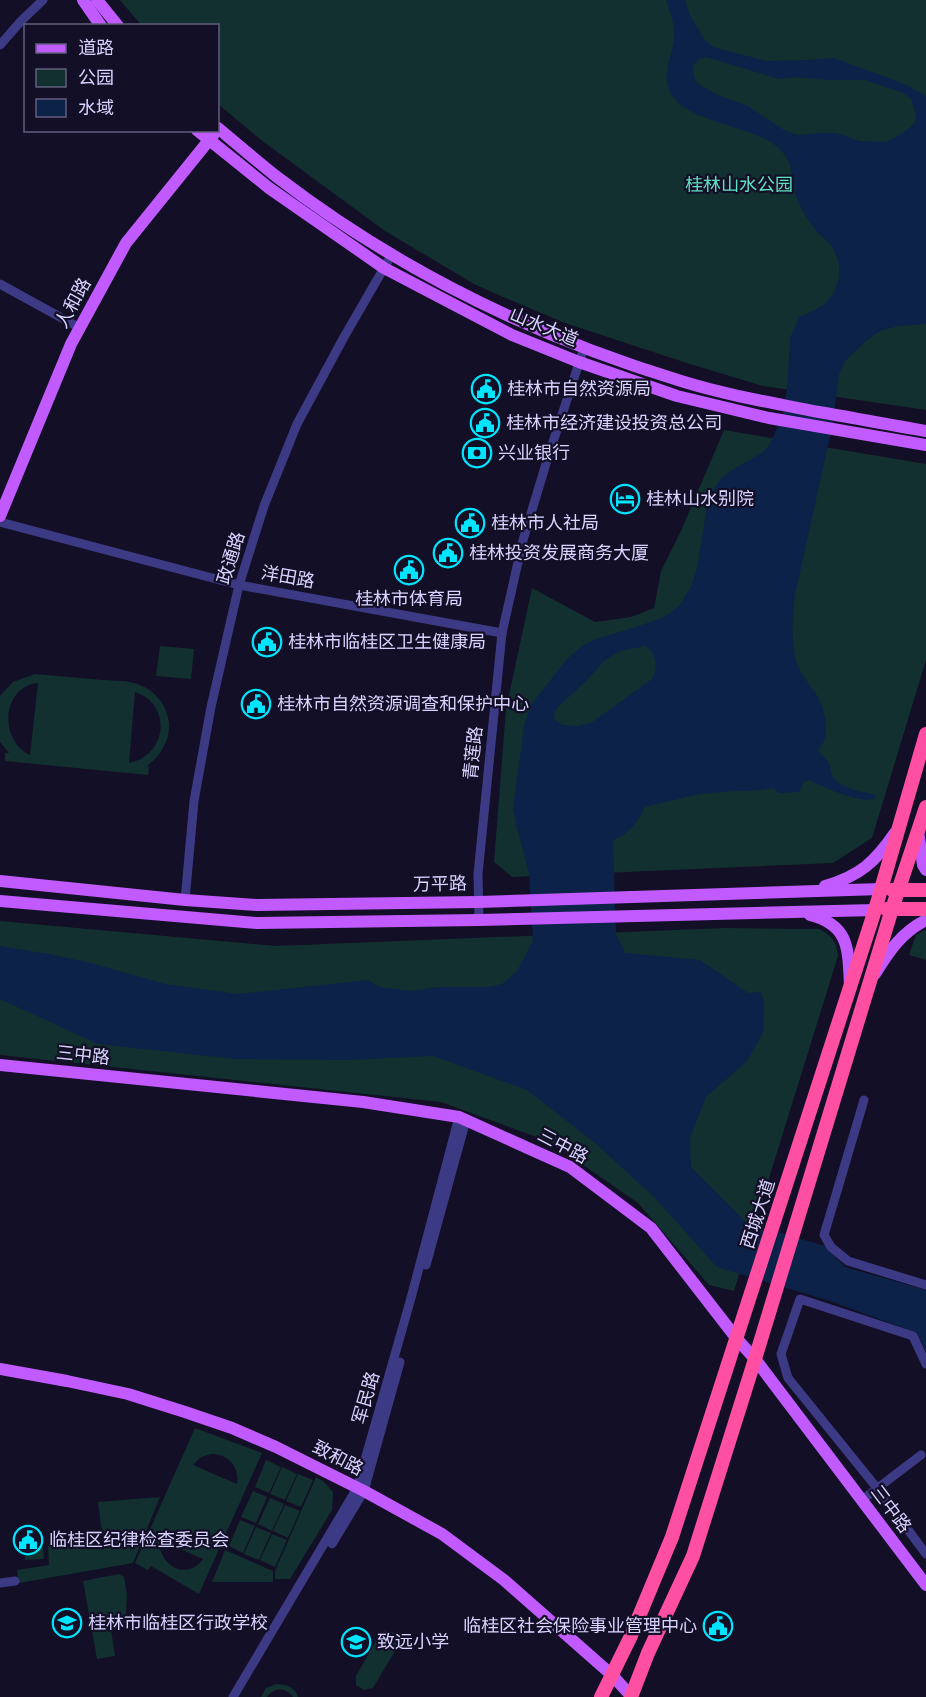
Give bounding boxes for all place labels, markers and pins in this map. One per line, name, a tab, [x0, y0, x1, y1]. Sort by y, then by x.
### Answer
public building icon: 桂林市自然资源局	[470, 373, 502, 405]
place label: 桂林市自然资源局	[507, 377, 651, 399]
public building icon: 桂林市经济建设投资总公司	[469, 407, 501, 439]
place label: 桂林市经济建设投资总公司	[506, 411, 722, 433]
bank icon: 兴业银行	[461, 437, 493, 469]
place label: 兴业银行	[498, 441, 570, 463]
hotel icon: 桂林山水别院	[609, 483, 641, 515]
place label: 桂林山水别院	[646, 487, 754, 509]
public building icon: 桂林市人社局	[454, 507, 486, 539]
place label: 桂林市人社局	[491, 511, 599, 533]
public building icon: 桂林投资发展商务大厦	[432, 537, 464, 569]
place label: 桂林投资发展商务大厦	[469, 541, 649, 563]
public building icon: 桂林市体育局	[393, 554, 425, 586]
place label: 桂林市体育局	[355, 587, 463, 609]
public building icon: 桂林市临桂区卫生健康局	[251, 626, 283, 658]
place label: 桂林市临桂区卫生健康局	[288, 630, 486, 652]
public building icon: 桂林市自然资源调查和保护中心	[240, 688, 272, 720]
place label: 桂林市自然资源调查和保护中心	[277, 692, 529, 714]
public building icon: 临桂区纪律检查委员会	[12, 1524, 44, 1556]
place label: 临桂区纪律检查委员会	[49, 1528, 229, 1550]
school or university icon: 桂林市临桂区行政学校	[51, 1607, 83, 1639]
public building icon: 临桂区社会保险事业管理中心	[702, 1610, 734, 1642]
place label: 桂林市临桂区行政学校	[88, 1611, 268, 1633]
place label: 临桂区社会保险事业管理中心	[463, 1614, 697, 1636]
school or university icon: 致远小学	[340, 1626, 372, 1658]
place label: 致远小学	[377, 1630, 449, 1652]

